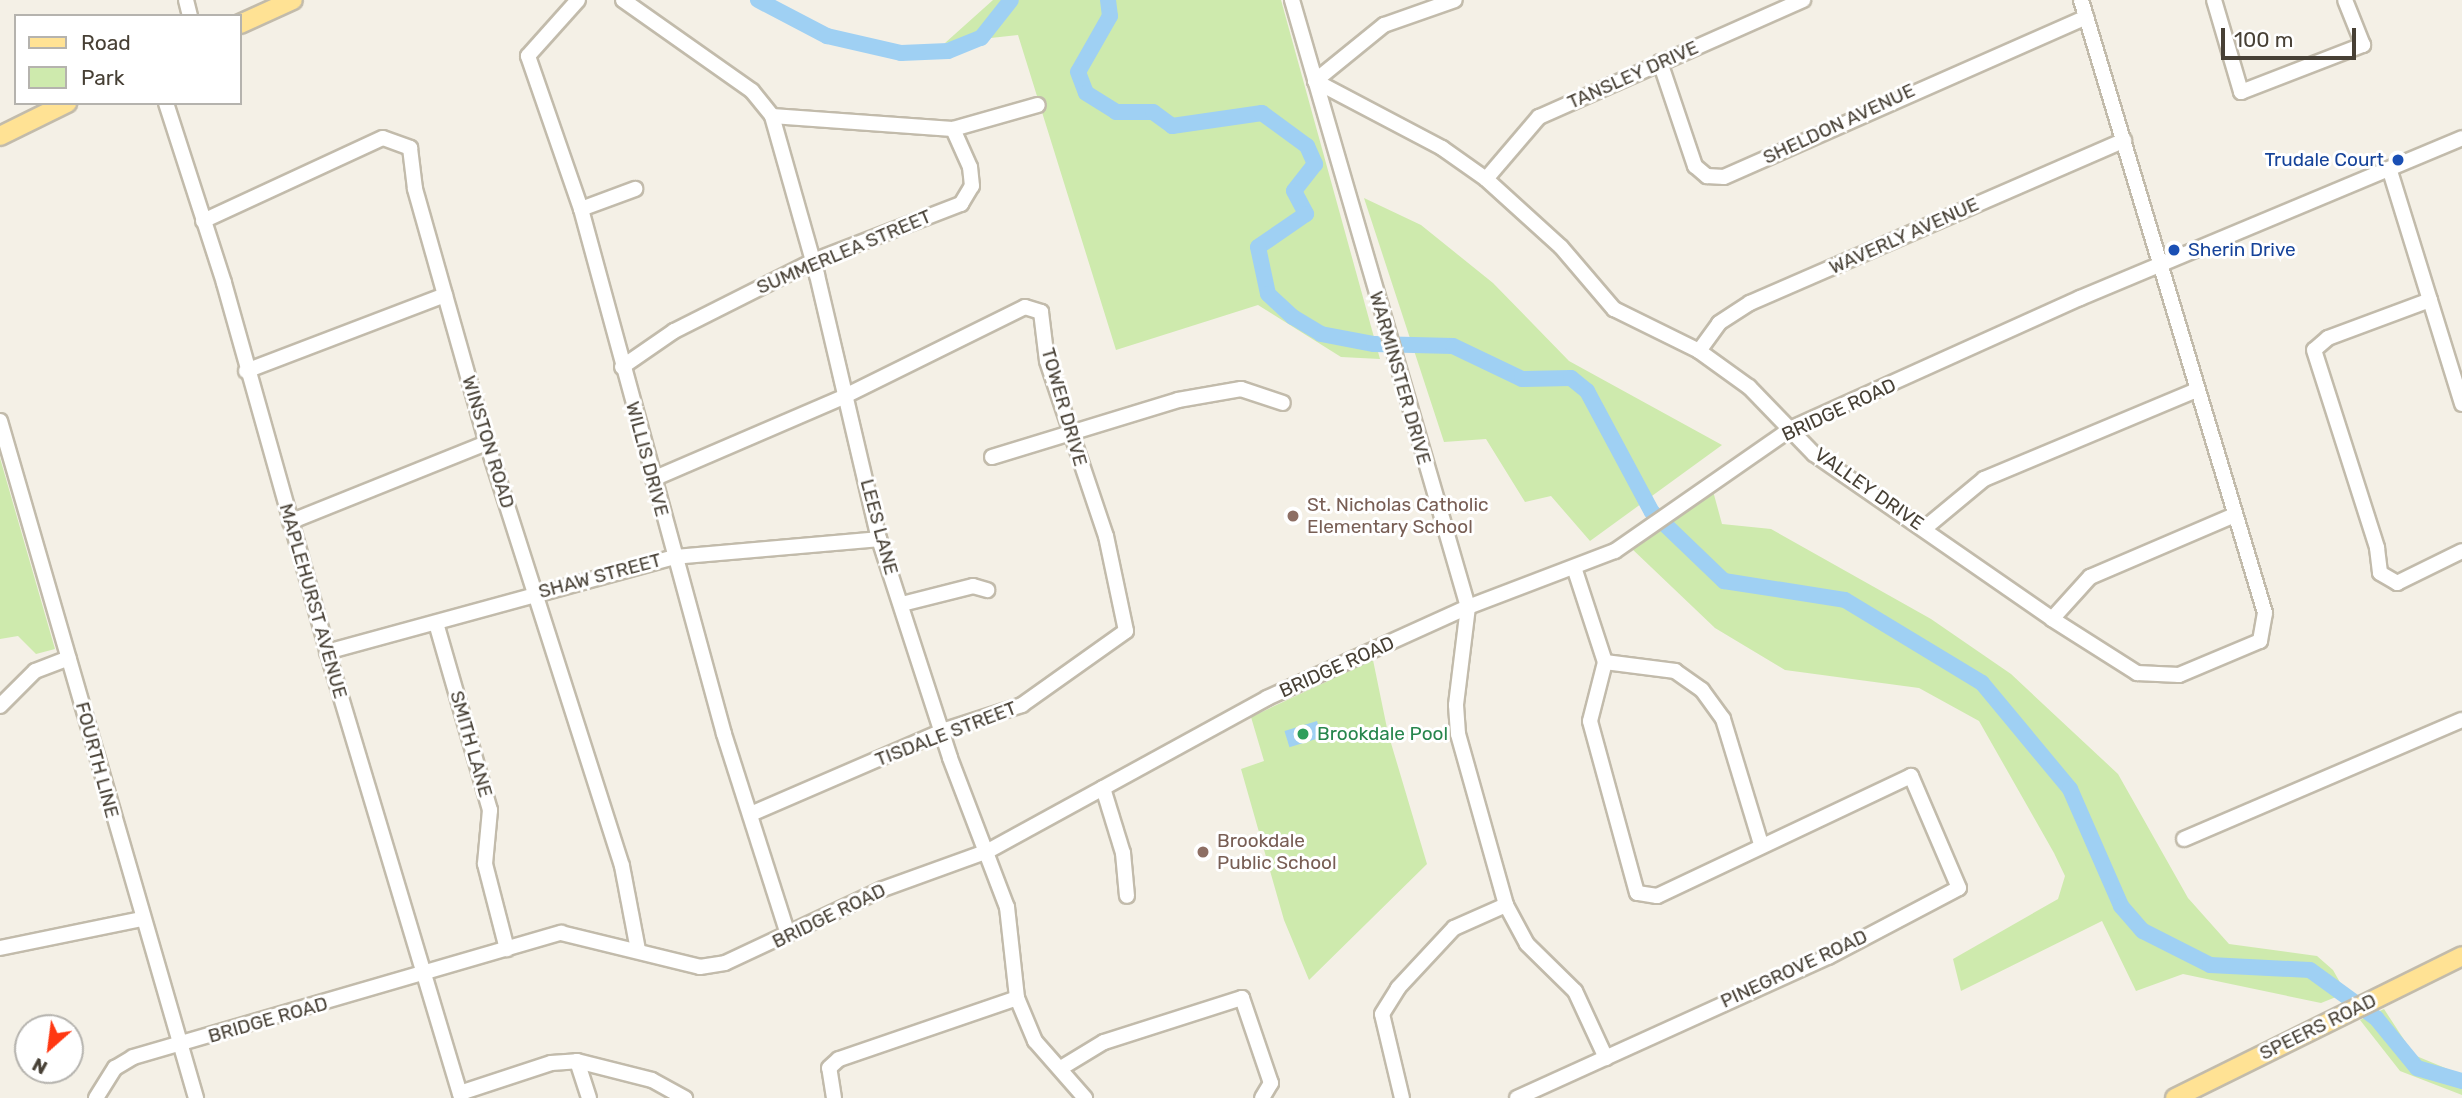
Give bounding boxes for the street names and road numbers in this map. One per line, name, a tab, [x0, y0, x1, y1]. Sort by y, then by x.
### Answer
street label: TANSLEY DRIVE	[1564, 36, 1702, 114]
street label: SHELDON AVENUE	[1759, 79, 1919, 169]
street label: WAVERLY AVENUE	[1825, 193, 1983, 279]
street label: SUMMERLEA STREET	[753, 205, 935, 299]
street label: WARMINSTER DRIVE	[1364, 289, 1436, 467]
street label: TOWER DRIVE	[1036, 345, 1092, 469]
street label: WINSTON ROAD	[457, 373, 519, 511]
street label: BRIDGE ROAD	[1778, 374, 1900, 446]
street label: WILLIS DRIVE	[621, 399, 673, 519]
street label: VALLEY DRIVE	[1810, 443, 1928, 535]
street label: LEES LANE	[855, 477, 903, 577]
street label: MAPLEHURST AVENUE	[274, 500, 352, 702]
street label: SHAW STREET	[536, 549, 664, 603]
street label: BRIDGE ROAD	[1276, 631, 1398, 703]
street label: SMITH LANE	[445, 688, 497, 800]
street label: TISDALE STREET	[872, 697, 1020, 771]
street label: FOURTH LINE	[71, 699, 123, 821]
street label: BRIDGE ROAD	[769, 879, 889, 953]
street label: PINEGROVE ROAD	[1717, 925, 1871, 1013]
street label: SPEERS ROAD	[2256, 989, 2380, 1065]
street label: BRIDGE ROAD	[206, 992, 330, 1048]

